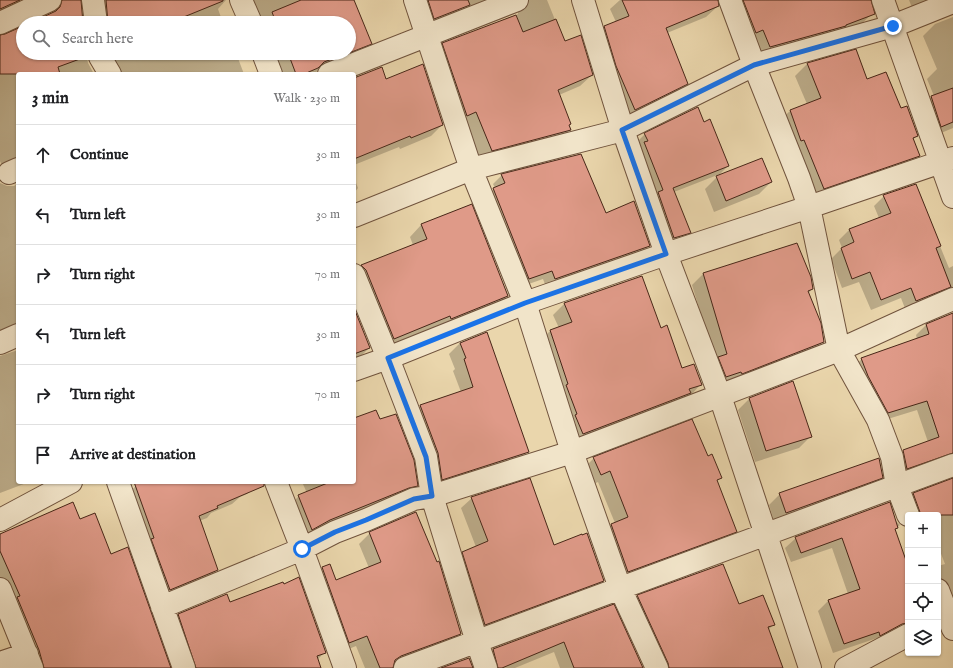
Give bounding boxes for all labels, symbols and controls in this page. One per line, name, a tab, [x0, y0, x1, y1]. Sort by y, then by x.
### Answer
search box	[16, 16, 356, 60]
route end	[884, 17, 902, 35]
icon: search	[30, 27, 52, 49]
text: Search here	[62, 29, 133, 48]
text: 3 min	[32, 88, 69, 109]
text: Walk · 230 m	[274, 90, 340, 107]
icon: ahead	[32, 144, 54, 166]
text: Continue	[70, 145, 128, 164]
text: 30 m	[316, 146, 340, 163]
icon: left	[32, 204, 54, 226]
text: Turn left	[70, 205, 126, 224]
text: 30 m	[316, 206, 340, 223]
icon: right	[32, 264, 54, 286]
text: Turn right	[70, 265, 135, 284]
text: 70 m	[315, 266, 340, 283]
icon: left	[32, 324, 54, 346]
text: Turn left	[70, 325, 126, 344]
text: 30 m	[316, 326, 340, 343]
icon: right	[32, 384, 54, 406]
text: Turn right	[70, 385, 135, 404]
text: 70 m	[315, 386, 340, 403]
icon: arrive	[32, 444, 54, 466]
text: Arrive at destination	[70, 445, 196, 464]
map controls	[905, 512, 941, 656]
button: +	[905, 512, 941, 548]
route start	[293, 540, 311, 558]
button: −	[905, 548, 941, 584]
button: locate	[905, 584, 941, 620]
button: layers	[905, 620, 941, 656]

